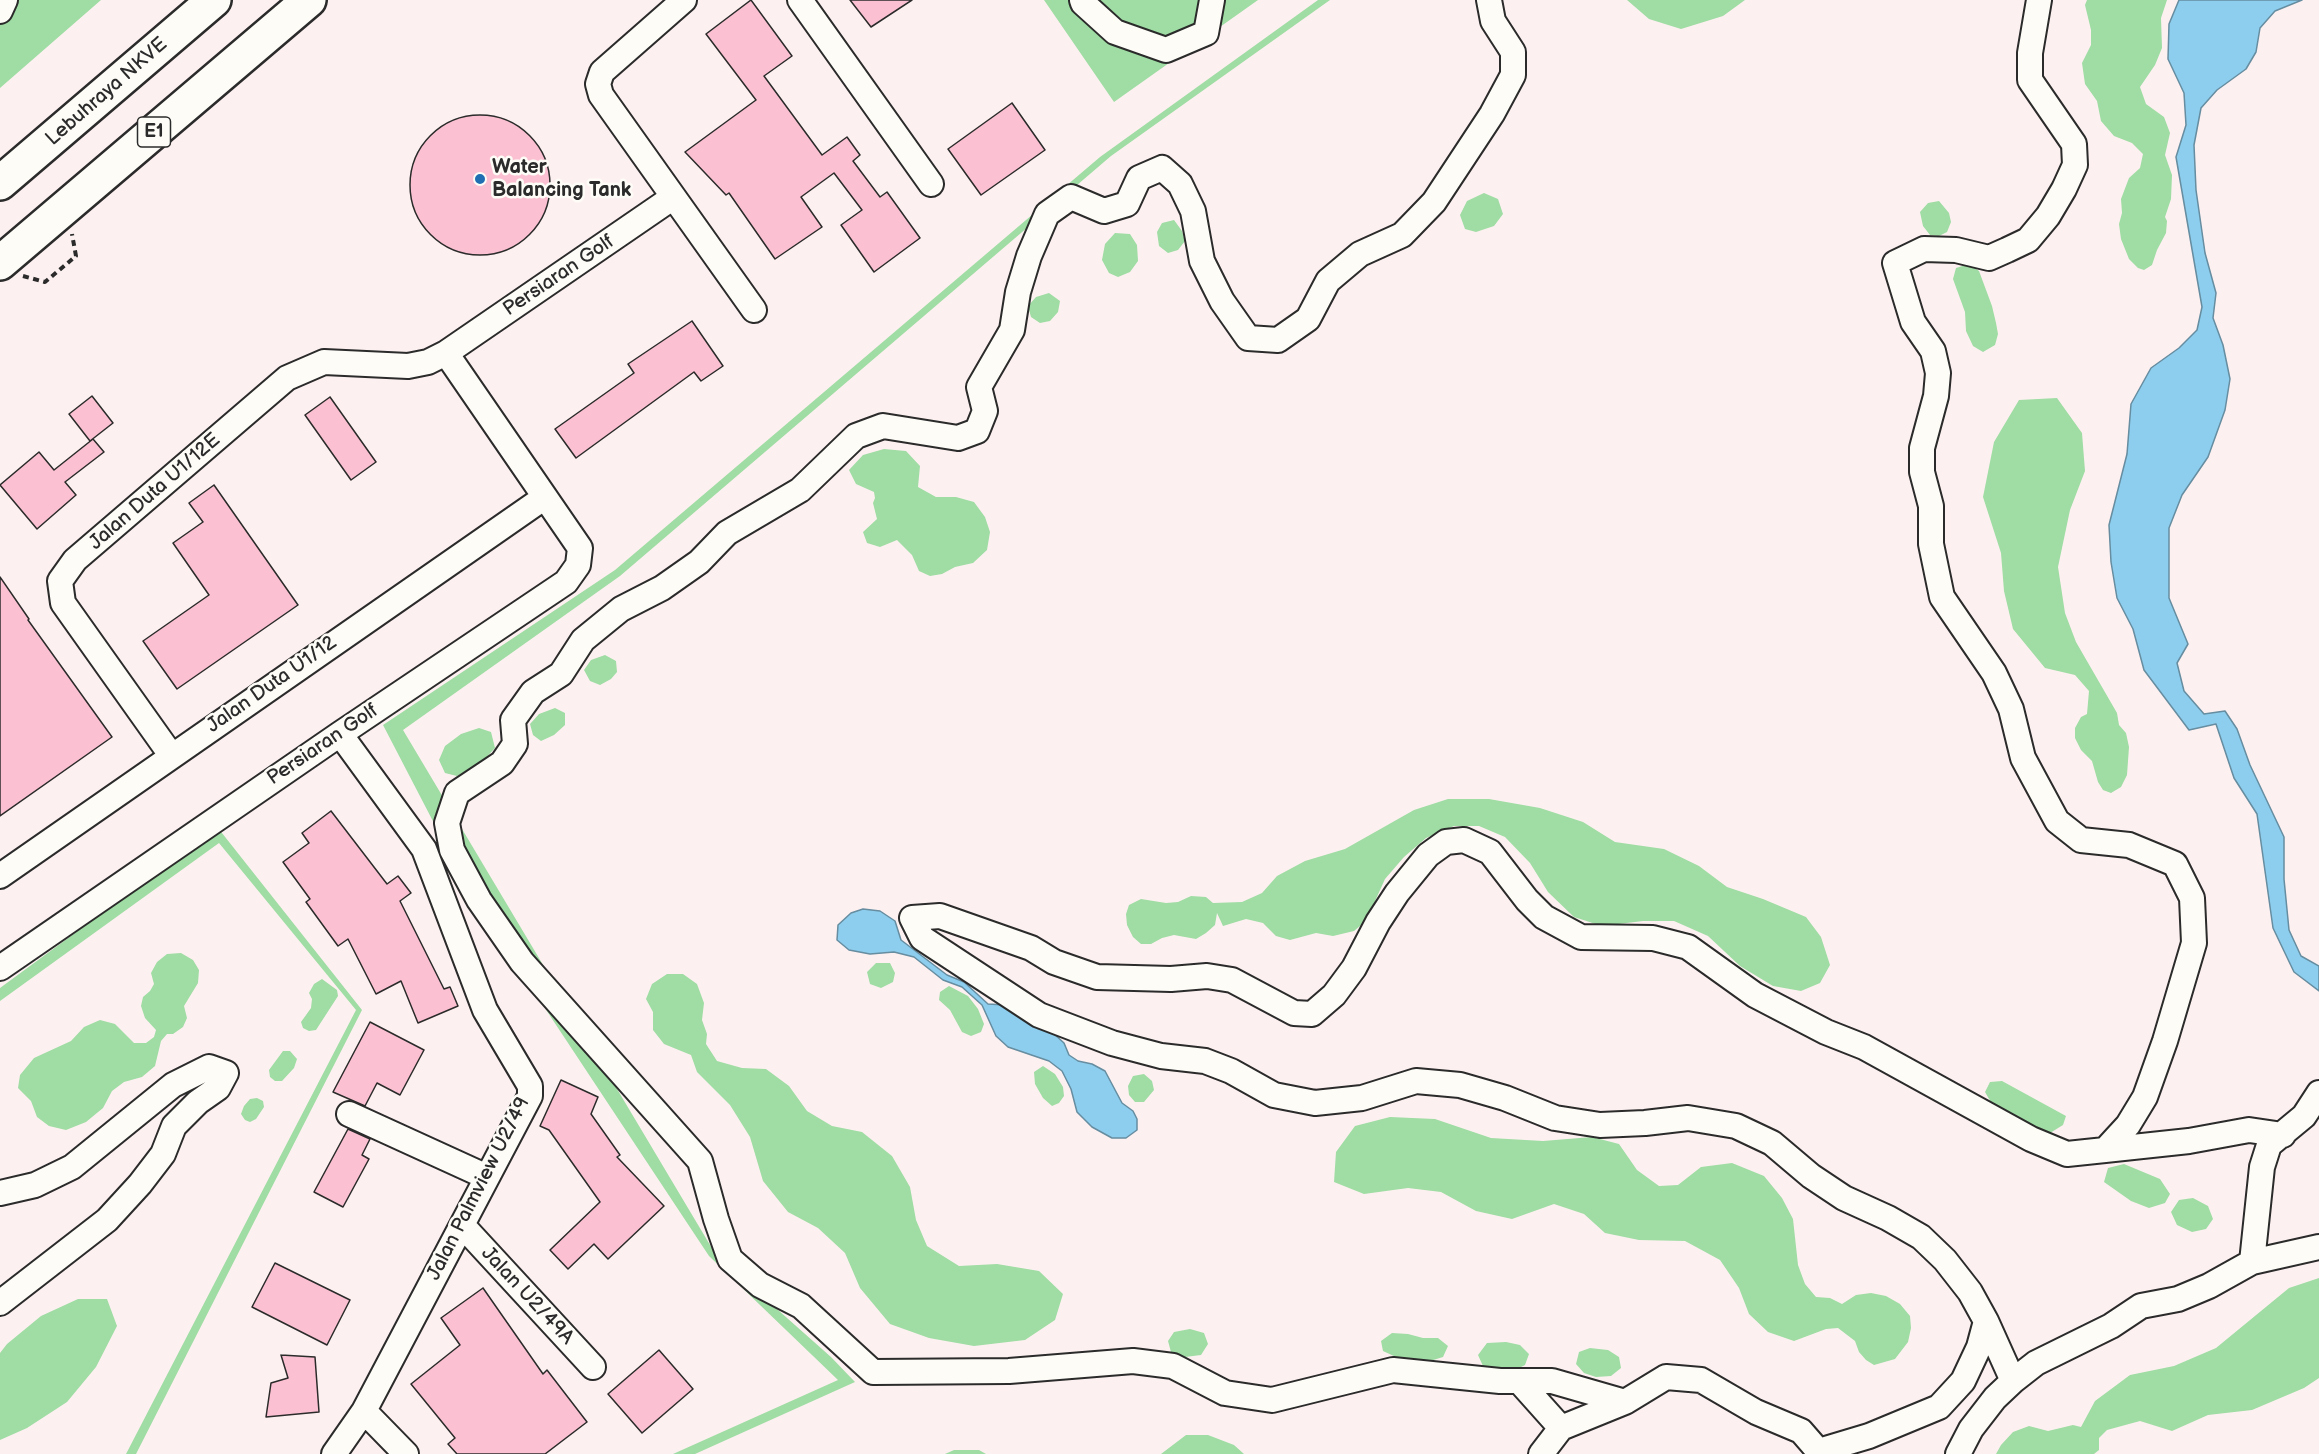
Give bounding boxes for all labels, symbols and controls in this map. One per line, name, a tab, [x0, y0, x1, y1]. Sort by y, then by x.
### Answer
street label: Lebuhraya NKVE	[41, 33, 173, 151]
road number: E1	[138, 117, 170, 147]
place label: Water Balancing Tank	[492, 156, 631, 203]
marker: Water Balancing Tank	[473, 172, 487, 186]
street label: Persiaran Golf	[499, 230, 619, 322]
street label: Jalan Duta U1/12E	[85, 429, 225, 555]
street label: Jalan Duta U1/12	[203, 631, 341, 739]
street label: Persiaran Golf	[263, 699, 383, 791]
street label: Jalan Palmview U2/49	[422, 1094, 536, 1284]
street label: Jalan U2/49A	[476, 1242, 578, 1350]

